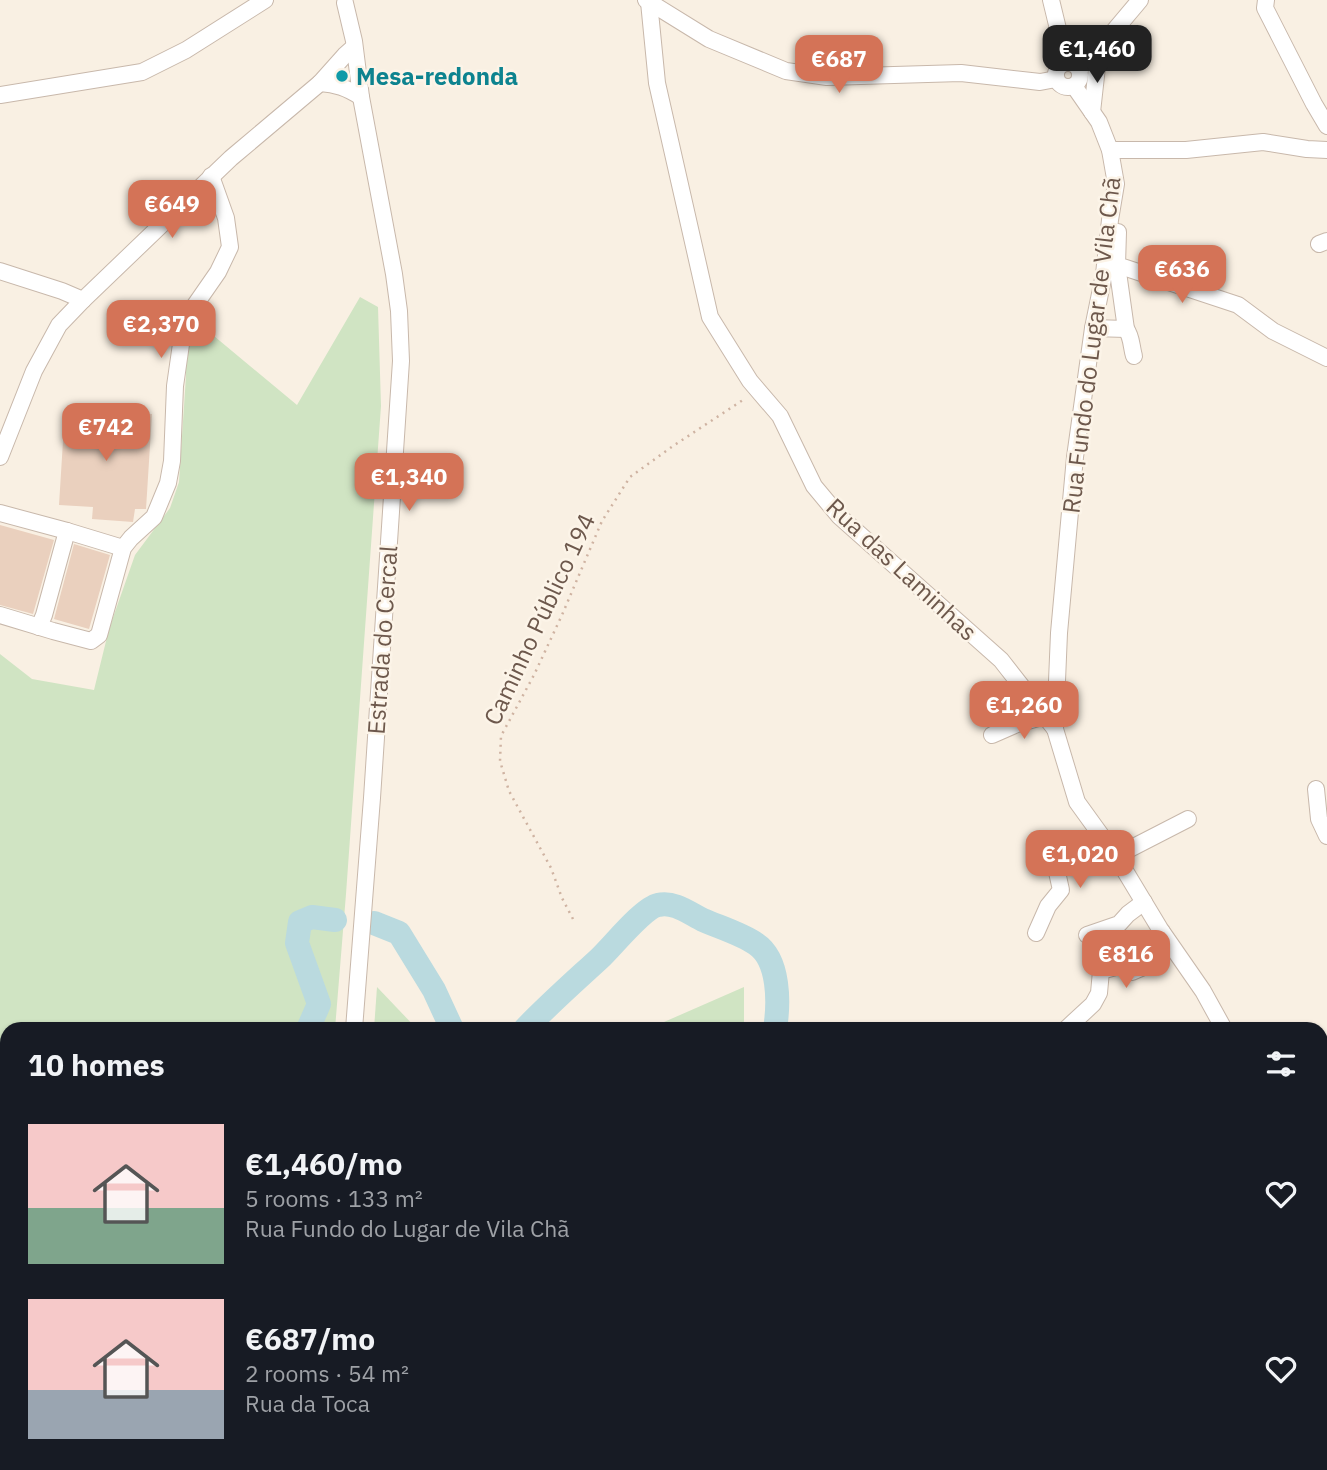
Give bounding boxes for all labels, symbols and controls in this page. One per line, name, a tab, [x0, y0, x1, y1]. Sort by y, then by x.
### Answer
pin: €1,460	[1040, 25, 1154, 85]
text: €1,460	[1059, 33, 1135, 63]
pin: €687	[798, 36, 880, 95]
text: €687	[811, 43, 867, 73]
place label: Mesa-redonda	[356, 60, 518, 92]
marker: Mesa-redonda	[334, 68, 350, 84]
street label: Rua Fundo do Lugar de Vila Chã	[1054, 175, 1128, 515]
pin: €649	[131, 180, 213, 240]
text: €649	[144, 188, 200, 218]
pin: €636	[1141, 246, 1223, 305]
text: €636	[1154, 253, 1210, 283]
pin: €2,370	[104, 300, 218, 360]
text: €2,370	[123, 308, 199, 338]
pin: €742	[65, 404, 147, 463]
text: €742	[78, 411, 134, 441]
pin: €1,340	[352, 454, 466, 513]
text: €1,340	[371, 461, 447, 491]
street label: Rua das Laminhas	[820, 491, 984, 647]
street label: Caminho Público 194	[476, 508, 602, 730]
street label: Estrada do Cercal	[359, 545, 405, 735]
pin: €1,260	[967, 682, 1081, 741]
text: €1,260	[986, 689, 1062, 719]
pin: €1,020	[1023, 830, 1137, 890]
text: €1,020	[1042, 838, 1118, 868]
pin: €816	[1085, 930, 1167, 990]
text: €816	[1098, 938, 1154, 968]
text: 10 homes	[28, 1045, 165, 1084]
icon: filters	[1262, 1045, 1300, 1083]
text: €1,460/mo	[245, 1144, 402, 1183]
icon: home	[84, 1152, 168, 1236]
icon: heart	[1262, 1175, 1300, 1213]
text: 5 rooms · 133 m²	[245, 1183, 423, 1213]
text: Rua Fundo do Lugar de Vila Chã	[245, 1213, 570, 1243]
text: €687/mo	[245, 1319, 375, 1358]
icon: home	[84, 1327, 168, 1411]
icon: heart	[1262, 1350, 1300, 1388]
text: 2 rooms · 54 m²	[245, 1358, 409, 1388]
text: Rua da Toca	[245, 1388, 370, 1418]

